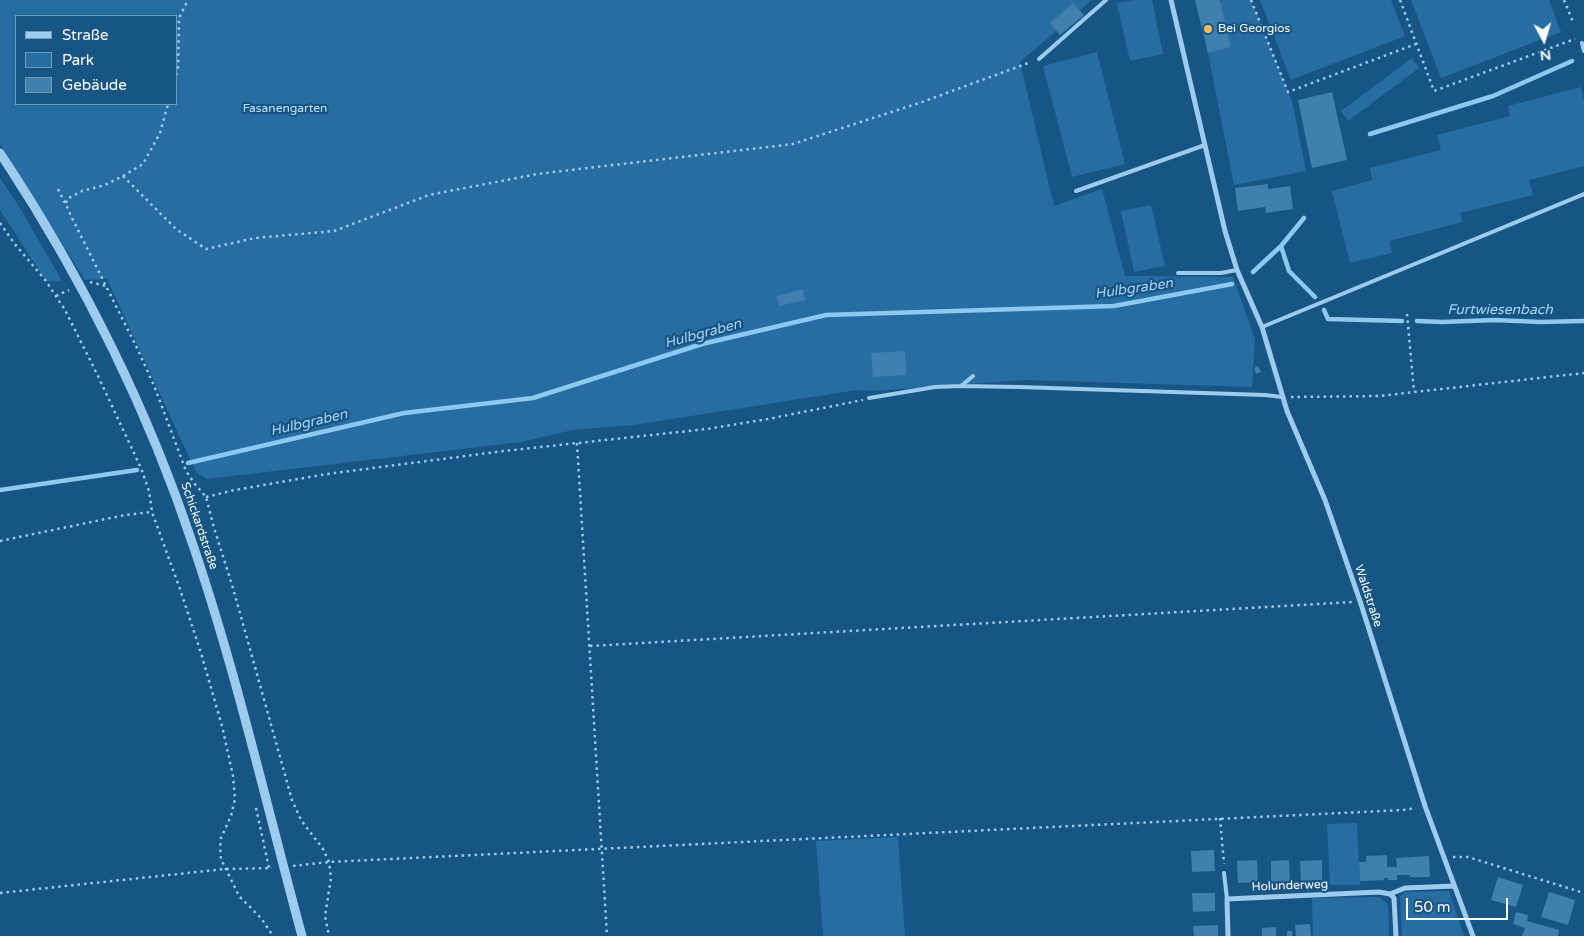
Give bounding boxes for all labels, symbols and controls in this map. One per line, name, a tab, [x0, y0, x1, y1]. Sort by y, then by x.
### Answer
legend	[15, 15, 178, 105]
north arrow	[1519, 15, 1569, 65]
place label: Bei Georgios	[1218, 22, 1290, 36]
marker: Bei Georgios	[1202, 23, 1214, 35]
text: Straße	[62, 26, 108, 44]
text: N	[1539, 46, 1552, 64]
text: Park	[62, 51, 94, 69]
text: Gebäude	[62, 76, 127, 94]
park label: Fasanengarten	[243, 102, 327, 116]
water label: Hulbgraben	[1094, 275, 1174, 303]
water label: Furtwiesenbach	[1447, 302, 1553, 318]
water label: Hulbgraben	[663, 316, 743, 352]
water label: Hulbgraben	[269, 406, 349, 440]
street label: Schickardstraße	[177, 480, 221, 572]
street label: Waldstraße	[1351, 563, 1385, 629]
street label: Holunderweg	[1252, 877, 1328, 895]
scale bar	[1409, 888, 1512, 920]
text: 50 m	[1414, 898, 1451, 916]

